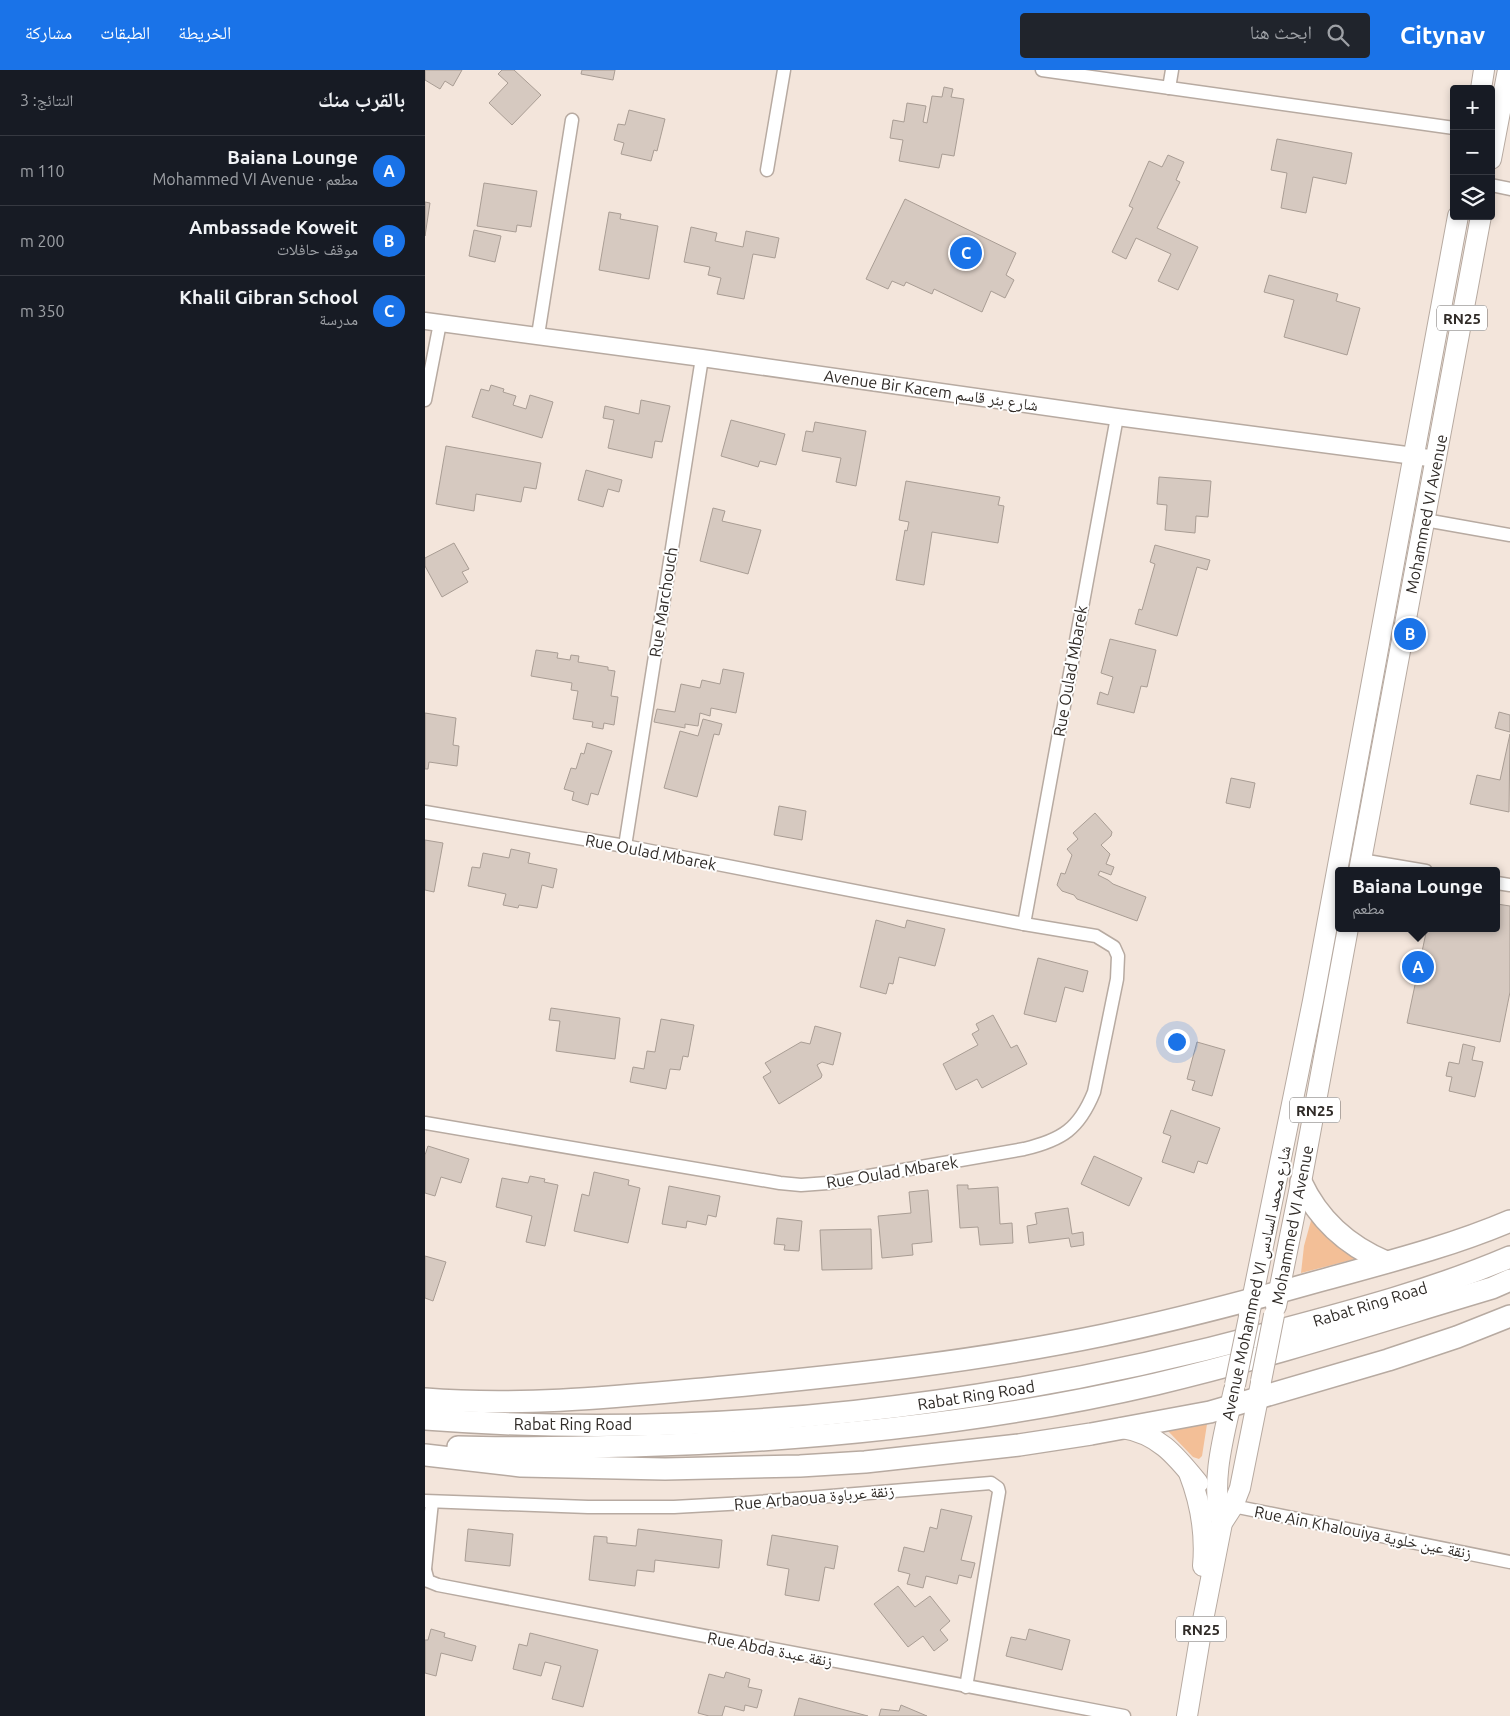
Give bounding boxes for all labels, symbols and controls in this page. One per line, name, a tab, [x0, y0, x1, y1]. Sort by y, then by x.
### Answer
search box	[1020, 13, 1370, 58]
text: ابحث هنا	[1250, 21, 1312, 43]
icon: search	[1324, 21, 1352, 49]
text: مشاركة	[25, 22, 72, 42]
text: الطبقات	[100, 22, 150, 42]
text: الخريطة	[178, 22, 231, 42]
text: Citynav	[1400, 22, 1485, 49]
map controls	[1450, 85, 1495, 220]
button: +	[1450, 85, 1495, 130]
text: بالقرب منك	[318, 87, 405, 111]
text: النتائج: 3	[20, 91, 73, 109]
button: −	[1450, 130, 1495, 175]
text: Baiana Lounge	[227, 146, 358, 168]
text: 110 m	[20, 162, 65, 180]
text: A	[383, 162, 395, 180]
text: مطعم · Mohammed VI Avenue	[152, 170, 358, 188]
button: layers	[1450, 175, 1495, 220]
text: Ambassade Koweit	[189, 216, 358, 238]
text: 200 m	[20, 232, 65, 250]
text: B	[384, 232, 394, 250]
pin: C	[950, 234, 982, 272]
text: موقف حافلات	[277, 240, 358, 258]
text: Khalil Gibran School	[179, 286, 358, 308]
text: 350 m	[20, 302, 65, 320]
text: C	[384, 302, 394, 320]
road number: RN25	[1437, 306, 1487, 330]
text: مدرسة	[319, 310, 358, 328]
street label: Avenue Bir Kacem شارع بئر قاسم	[823, 366, 1039, 416]
street label: Mohammed VI Avenue	[1402, 433, 1450, 595]
street label: Rue Marchouch	[645, 546, 681, 658]
street label: Rue Oulad Mbarek	[1050, 604, 1090, 738]
pin: B	[1394, 615, 1426, 653]
street label: Rue Oulad Mbarek	[584, 830, 718, 874]
popup	[1335, 867, 1500, 932]
text: Baiana Lounge	[1352, 875, 1483, 897]
text: مطعم	[1352, 899, 1385, 917]
pin: A	[1402, 948, 1434, 986]
your location	[1164, 1029, 1190, 1055]
road number: RN25	[1290, 1098, 1340, 1122]
street label: Avenue Mohammed VI شارع محمد السادس	[1218, 1144, 1296, 1422]
street label: Mohammed VI Avenue	[1268, 1144, 1316, 1306]
street label: Rue Oulad Mbarek	[825, 1153, 959, 1191]
street label: Rabat Ring Road	[1311, 1278, 1429, 1330]
street label: Rabat Ring Road	[916, 1377, 1036, 1413]
street label: Rabat Ring Road	[514, 1415, 632, 1433]
street label: Rue Arbaoua زنقة عرباوة	[733, 1481, 895, 1514]
street label: Rue Ain Khalouiya زنقة عين خلوية	[1253, 1502, 1473, 1564]
road number: RN25	[1176, 1616, 1226, 1642]
street label: Rue Abda زنقة عبدة	[706, 1628, 834, 1671]

